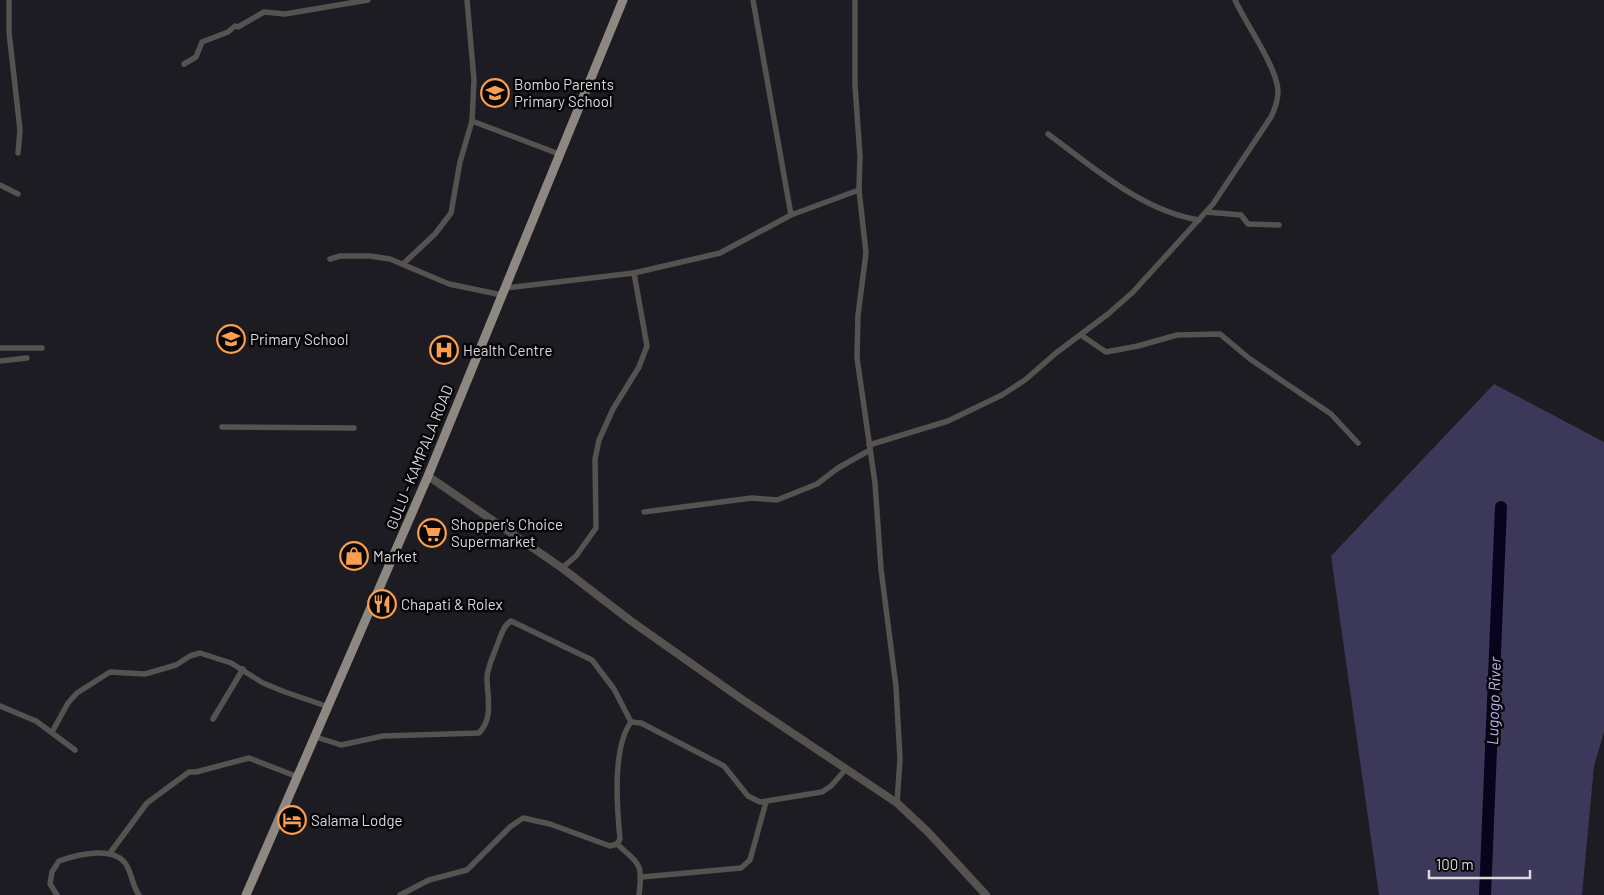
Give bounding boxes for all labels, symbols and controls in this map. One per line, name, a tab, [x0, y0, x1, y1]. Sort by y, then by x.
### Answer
place label: Bombo Parents Primary School	[514, 75, 614, 110]
school or university icon: Bombo Parents Primary School	[480, 78, 510, 108]
school or university icon: Primary School	[216, 324, 246, 354]
place label: Primary School	[250, 330, 348, 348]
hospital icon: Health Centre	[429, 335, 459, 365]
place label: Health Centre	[463, 341, 552, 359]
street label: GULU - KAMPALA ROAD	[382, 382, 456, 532]
place label: Shopper's Choice Supermarket	[451, 515, 563, 550]
supermarket icon: Shopper's Choice Supermarket	[417, 518, 447, 548]
shop icon: Market	[339, 541, 369, 571]
place label: Market	[373, 547, 417, 565]
restaurant icon: Chapati & Rolex	[367, 589, 397, 619]
place label: Chapati & Rolex	[401, 595, 503, 613]
water label: Lugogo River	[1482, 655, 1504, 745]
hotel icon: Salama Lodge	[277, 805, 307, 835]
place label: Salama Lodge	[311, 811, 403, 829]
scale bar	[1429, 848, 1530, 880]
text: 100 m	[1436, 855, 1474, 873]

